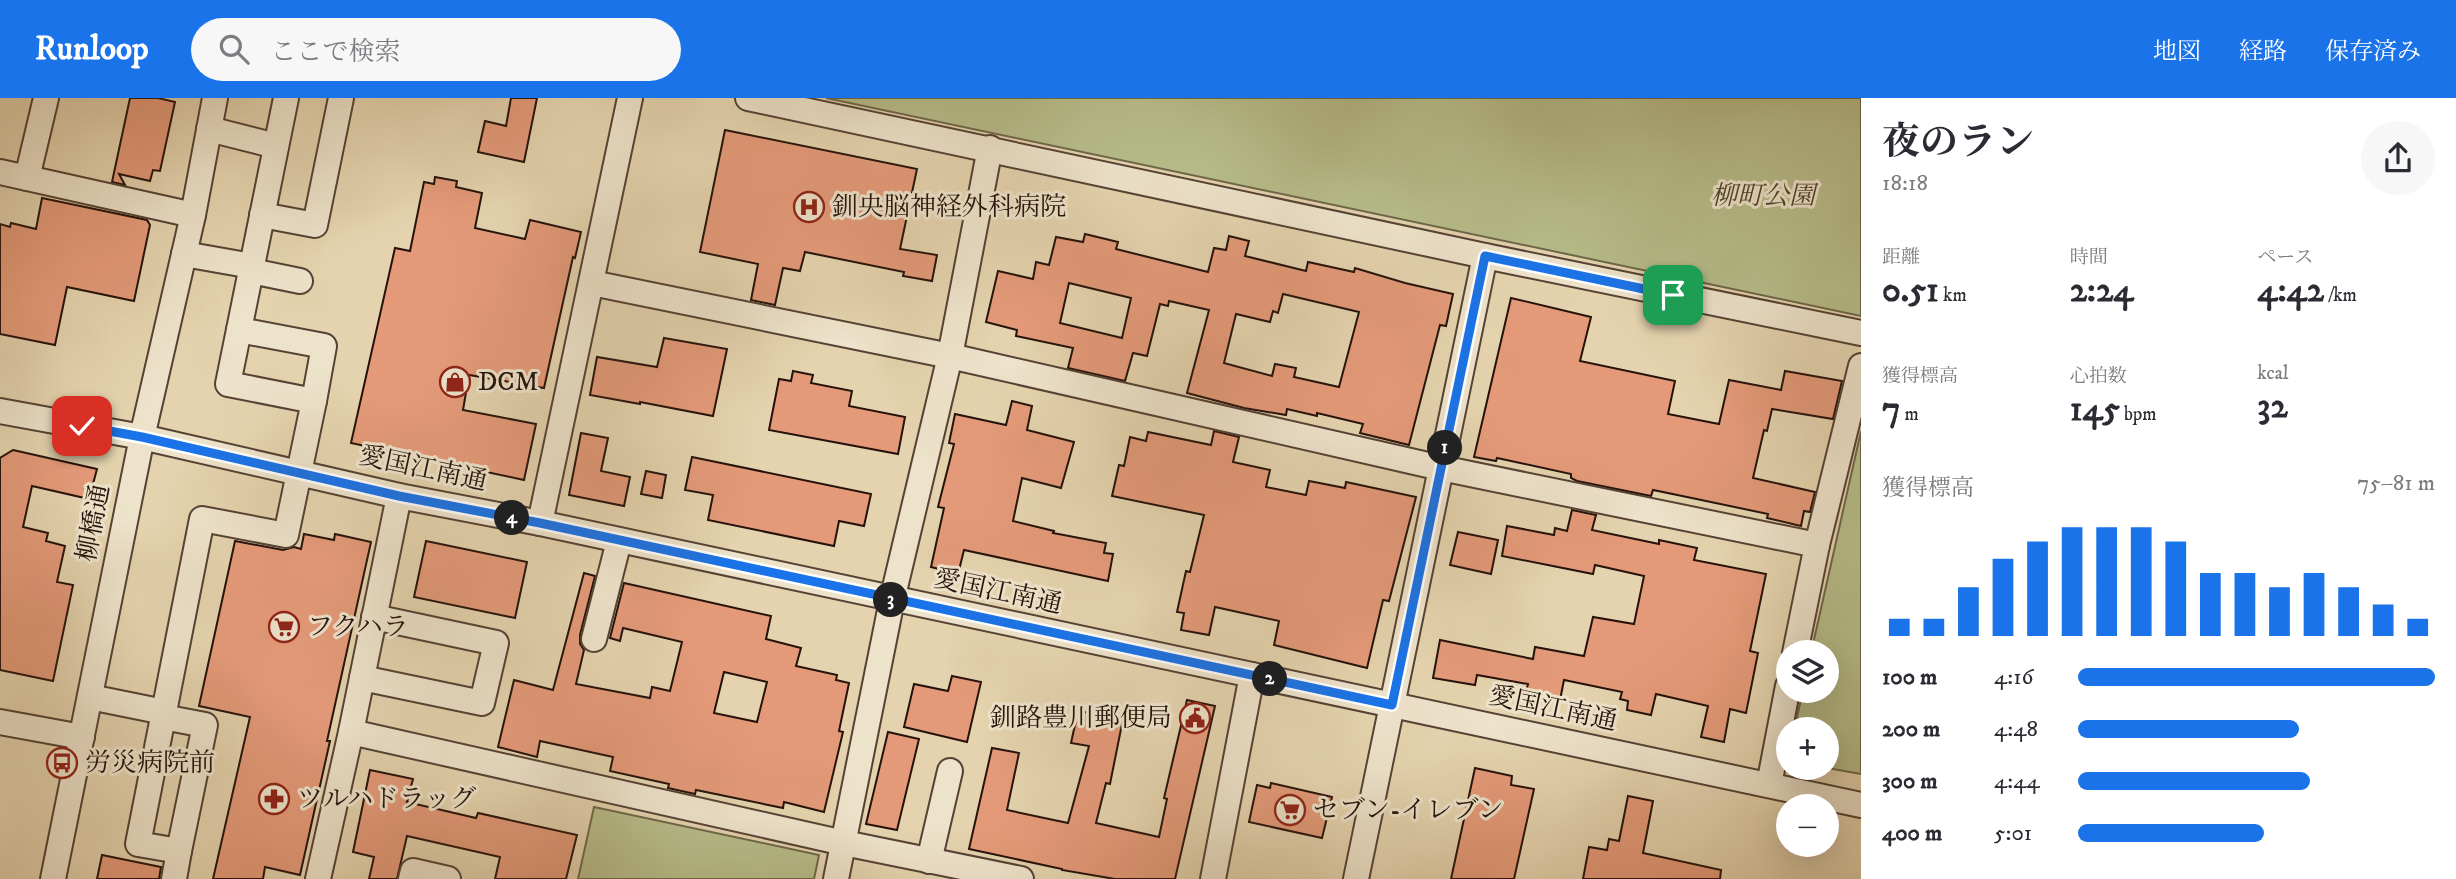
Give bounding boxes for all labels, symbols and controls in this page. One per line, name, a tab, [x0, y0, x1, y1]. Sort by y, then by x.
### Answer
search box	[191, 18, 681, 81]
text: Runloop	[35, 29, 149, 70]
icon: search	[215, 30, 253, 68]
text: ここで検索	[271, 36, 401, 69]
text: 地図	[2153, 37, 2201, 67]
text: 経路	[2239, 37, 2287, 67]
text: 保存済み	[2325, 37, 2421, 67]
text: 夜のラン	[1882, 119, 2034, 167]
button: share	[2361, 121, 2435, 195]
text: 18:18	[1882, 169, 1928, 198]
park label: 柳町公園	[1711, 180, 1819, 213]
hospital icon: 釧央脳神経外科病院	[792, 190, 826, 224]
place label: 釧央脳神経外科病院	[832, 191, 1066, 224]
text: 距離	[1882, 246, 1920, 269]
text: 時間	[2070, 246, 2108, 269]
text: ペース	[2257, 246, 2313, 269]
pin	[1643, 265, 1703, 325]
text: 0.51	[1882, 269, 1939, 313]
text: 2:24	[2070, 269, 2133, 313]
text: 4:42	[2257, 269, 2324, 313]
icon: arrive	[1654, 276, 1692, 314]
text: km	[1939, 284, 1967, 307]
text: /km	[2324, 284, 2357, 307]
text: kcal	[2257, 362, 2289, 385]
shop icon: DCM	[438, 365, 472, 399]
text: 獲得標高	[1882, 365, 1958, 388]
text: 心拍数	[2070, 365, 2127, 388]
place label: DCM	[478, 366, 538, 399]
text: 32	[2257, 385, 2288, 429]
text: 7	[1882, 388, 1900, 432]
text: 145	[2070, 388, 2120, 432]
pin	[52, 396, 112, 456]
text: m	[1900, 403, 1919, 426]
text: bpm	[2120, 403, 2157, 426]
icon: check	[63, 407, 101, 445]
pin: 1	[1428, 430, 1462, 466]
text: 1	[1441, 436, 1448, 459]
street label: 愛国江南通	[356, 439, 490, 499]
text: 75–81 m	[2357, 469, 2435, 498]
text: 獲得標高	[1882, 474, 1974, 503]
street label: 柳橋通	[70, 482, 118, 564]
pin: 4	[494, 500, 530, 536]
text: 4	[506, 506, 517, 529]
street label: 愛国江南通	[931, 562, 1065, 622]
pin: 3	[874, 582, 908, 618]
text: 3	[887, 588, 894, 611]
supermarket icon: フクハラ	[267, 610, 301, 644]
place label: フクハラ	[307, 611, 409, 644]
map controls	[1776, 640, 1839, 857]
button: layers	[1776, 640, 1839, 703]
pin: 2	[1252, 662, 1288, 696]
text: 100 m	[1882, 663, 1937, 692]
text: 4:16	[1994, 663, 2034, 692]
text: 2	[1265, 667, 1274, 690]
street label: 愛国江南通	[1486, 679, 1620, 739]
public building icon: 釧路豊川郵便局	[1178, 701, 1212, 735]
place label: 釧路豊川郵便局	[990, 702, 1172, 735]
text: 200 m	[1882, 715, 1940, 744]
text: 4:48	[1994, 715, 2038, 744]
button: +	[1776, 717, 1839, 780]
bus stop icon: 労災病院前	[45, 746, 79, 780]
place label: 労災病院前	[85, 747, 215, 780]
text: 300 m	[1882, 767, 1938, 796]
text: 4:44	[1994, 767, 2040, 796]
pharmacy icon: ツルハドラッグ	[257, 782, 291, 816]
place label: ツルハドラッグ	[297, 783, 476, 816]
supermarket icon: セブン-イレブン	[1273, 793, 1307, 827]
place label: セブン-イレブン	[1313, 794, 1503, 827]
button: −	[1776, 794, 1839, 857]
text: 400 m	[1882, 819, 1942, 848]
text: 5:01	[1994, 819, 2032, 848]

